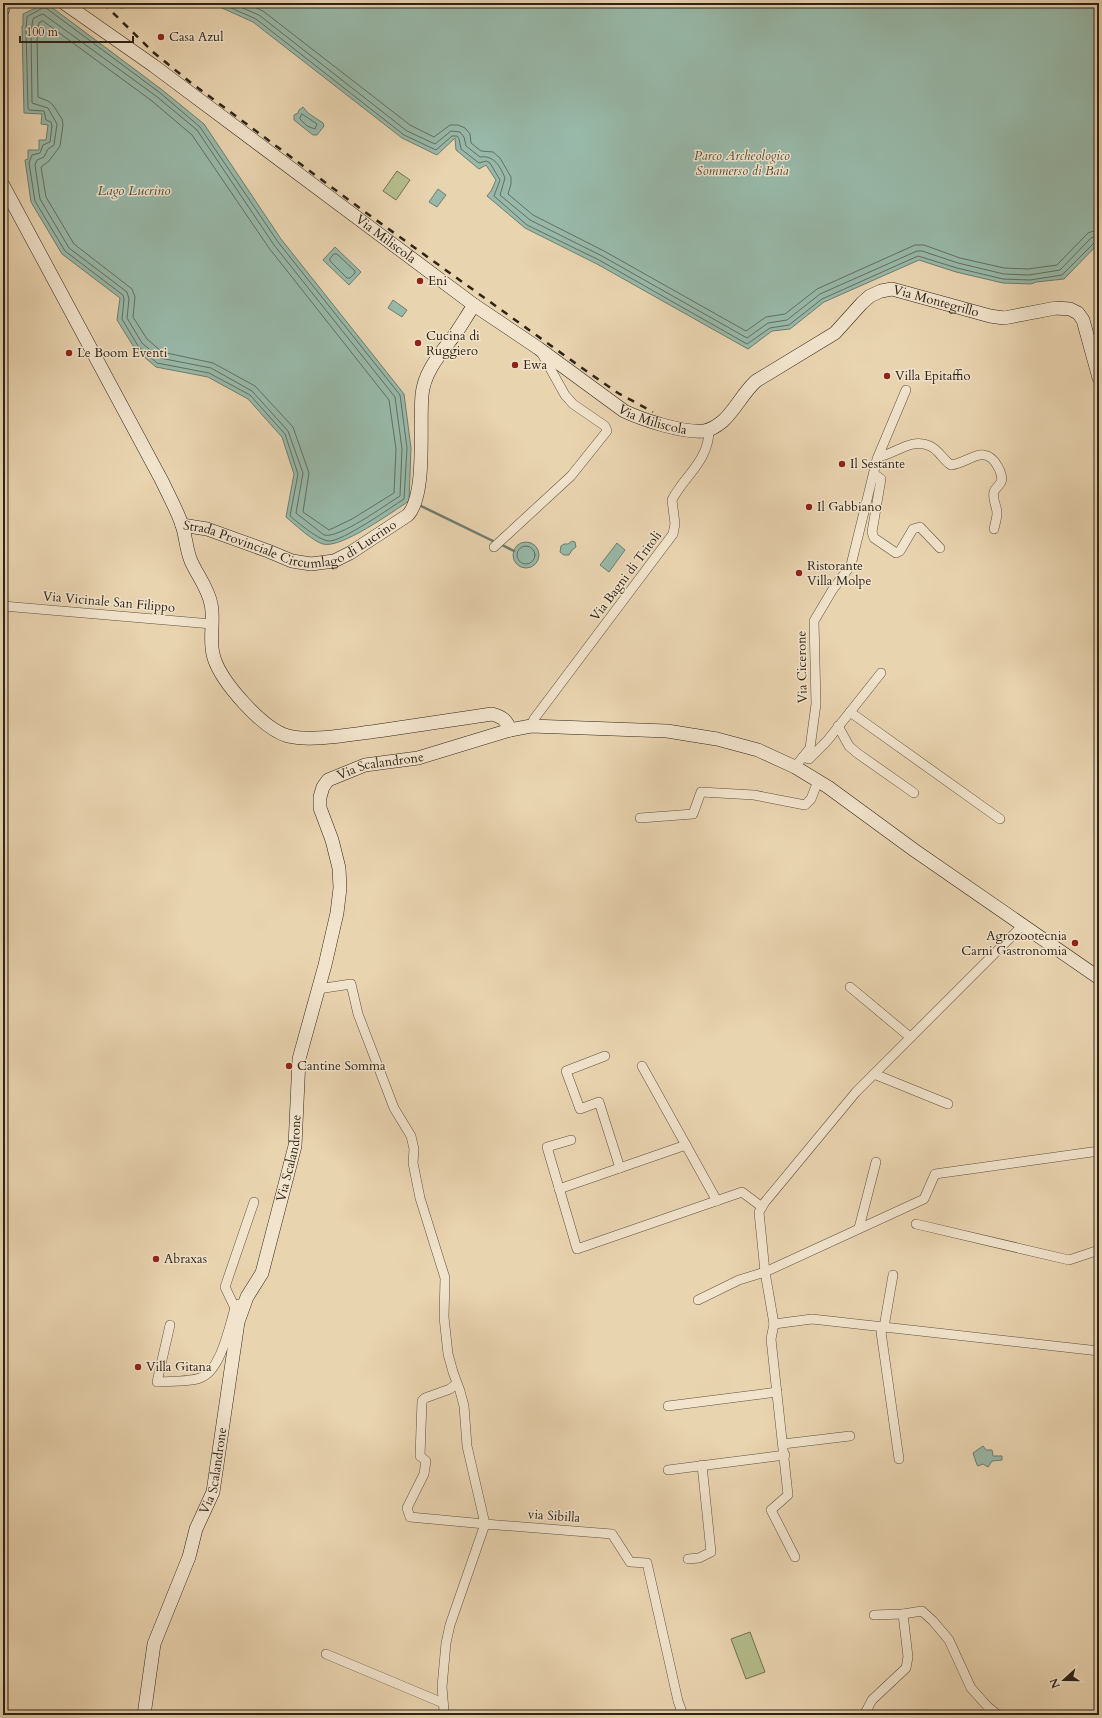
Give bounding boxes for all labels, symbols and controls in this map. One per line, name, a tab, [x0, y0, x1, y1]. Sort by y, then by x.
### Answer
scale bar	[20, 18, 133, 44]
text: 100 m	[26, 24, 59, 40]
place label: Casa Azul	[169, 28, 224, 46]
marker: Casa Azul	[156, 32, 166, 42]
park label: Parco Archeologico Sommerso di Baia	[694, 147, 790, 180]
water label: Lago Lucrino	[97, 181, 171, 200]
street label: Via Miliscola	[352, 210, 420, 268]
place label: Eni	[428, 272, 447, 290]
marker: Eni	[415, 276, 425, 286]
street label: Via Montegrillo	[891, 281, 981, 322]
place label: Cucina di Ruggiero	[426, 327, 480, 360]
marker: Cucina di Ruggiero	[413, 338, 423, 348]
place label: Le Boom Eventi	[77, 344, 168, 362]
marker: Le Boom Eventi	[64, 348, 74, 358]
place label: Ewa	[523, 356, 547, 374]
marker: Ewa	[510, 360, 520, 370]
place label: Villa Epitaffio	[895, 367, 971, 385]
marker: Villa Epitaffio	[882, 371, 892, 381]
street label: Via Miliscola	[614, 400, 689, 439]
place label: Il Sestante	[850, 455, 905, 473]
marker: Il Sestante	[837, 459, 847, 469]
place label: Il Gabbiano	[817, 498, 882, 516]
marker: Il Gabbiano	[804, 502, 814, 512]
street label: Strada Provinciale Circumlago di Lucrino	[177, 512, 405, 528]
text: Strada Provinciale Circumlago di Lucrino	[182, 516, 400, 573]
street label: Via Bagni di Tritoli	[586, 527, 666, 625]
place label: Ristorante Villa Molpe	[807, 557, 871, 590]
marker: Ristorante Villa Molpe	[794, 568, 804, 578]
street label: Via Vicinale San Filippo	[42, 587, 176, 617]
street label: Via Cicerone	[792, 630, 812, 704]
street label: Via Scalandrone	[334, 748, 426, 784]
place label: Agrozootecnia Carni Gastronomia	[961, 927, 1067, 960]
marker: Agrozootecnia Carni Gastronomia	[1070, 938, 1080, 948]
place label: Cantine Somma	[297, 1057, 386, 1075]
marker: Cantine Somma	[284, 1061, 294, 1071]
street label: Via Scalandrone	[272, 1114, 305, 1204]
place label: Abraxas	[164, 1250, 207, 1268]
marker: Abraxas	[151, 1254, 161, 1264]
place label: Villa Gitana	[146, 1358, 212, 1376]
marker: Villa Gitana	[133, 1362, 143, 1372]
street label: Via Scalandrone	[195, 1426, 231, 1517]
street label: via Sibilla	[527, 1505, 581, 1527]
north arrow	[1044, 1660, 1084, 1700]
text: N	[1046, 1676, 1064, 1691]

